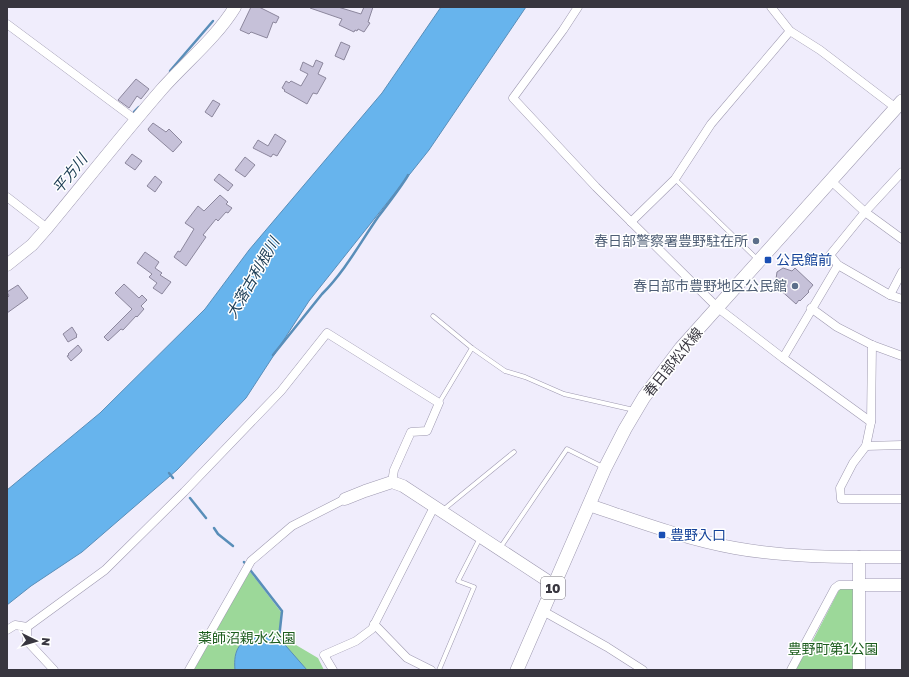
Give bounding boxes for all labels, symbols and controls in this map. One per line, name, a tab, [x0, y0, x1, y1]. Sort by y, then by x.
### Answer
water label: 平方川	[48, 149, 92, 197]
water label: 大落古利根川	[222, 232, 283, 321]
place label: 春日部警察署豊野駐在所	[594, 232, 748, 249]
marker: 春日部警察署豊野駐在所	[751, 236, 761, 246]
place label: 公民館前	[776, 251, 832, 268]
marker: 公民館前	[763, 255, 773, 265]
place label: 春日部市豊野地区公民館	[633, 277, 787, 294]
marker: 春日部市豊野地区公民館	[790, 281, 800, 291]
street label: 春日部松伏線	[640, 324, 706, 400]
place label: 豊野入口	[670, 526, 726, 543]
marker: 豊野入口	[657, 530, 667, 540]
road number: 10	[541, 577, 565, 599]
north arrow	[16, 621, 56, 661]
park label: 薬師沼親水公園	[198, 629, 296, 646]
text: N	[40, 637, 53, 647]
park label: 豊野町第1公園	[788, 640, 878, 657]

